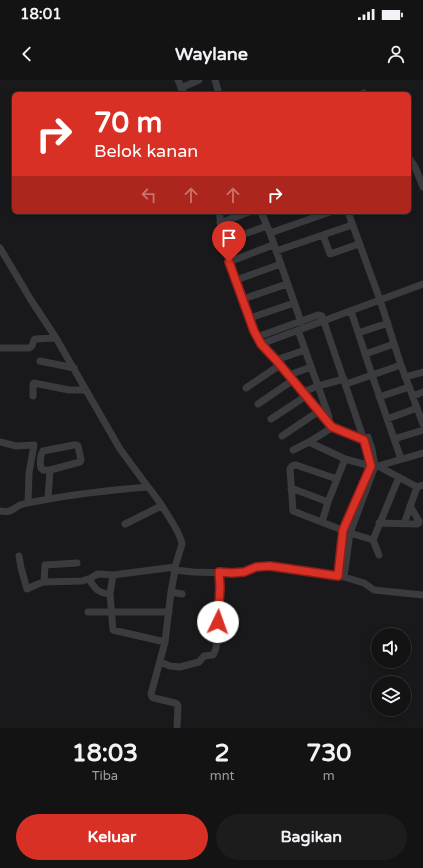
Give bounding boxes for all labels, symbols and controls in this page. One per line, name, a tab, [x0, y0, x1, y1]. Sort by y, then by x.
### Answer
text: 18:01	[20, 5, 62, 23]
icon: back	[16, 43, 38, 65]
text: Waylane	[175, 43, 248, 65]
icon: person	[385, 43, 407, 65]
text: 70 m	[94, 106, 162, 140]
icon: right	[28, 108, 80, 160]
text: Belok kanan	[94, 140, 198, 162]
icon: left	[138, 184, 160, 206]
icon: ahead	[180, 184, 202, 206]
icon: ahead	[222, 184, 244, 206]
icon: right	[264, 184, 286, 206]
pin	[212, 221, 246, 262]
icon: arrive	[218, 227, 240, 249]
position arrow	[197, 601, 239, 643]
map controls	[371, 628, 411, 716]
button: sound	[371, 628, 411, 668]
button: layers	[371, 676, 411, 716]
text: 18:03	[72, 739, 138, 768]
text: 2	[215, 739, 230, 768]
text: 730	[306, 739, 351, 768]
text: Tiba	[92, 768, 118, 784]
text: mnt	[210, 768, 234, 784]
text: m	[323, 768, 335, 784]
button: Keluar	[16, 814, 208, 860]
button: Bagikan	[216, 814, 407, 860]

